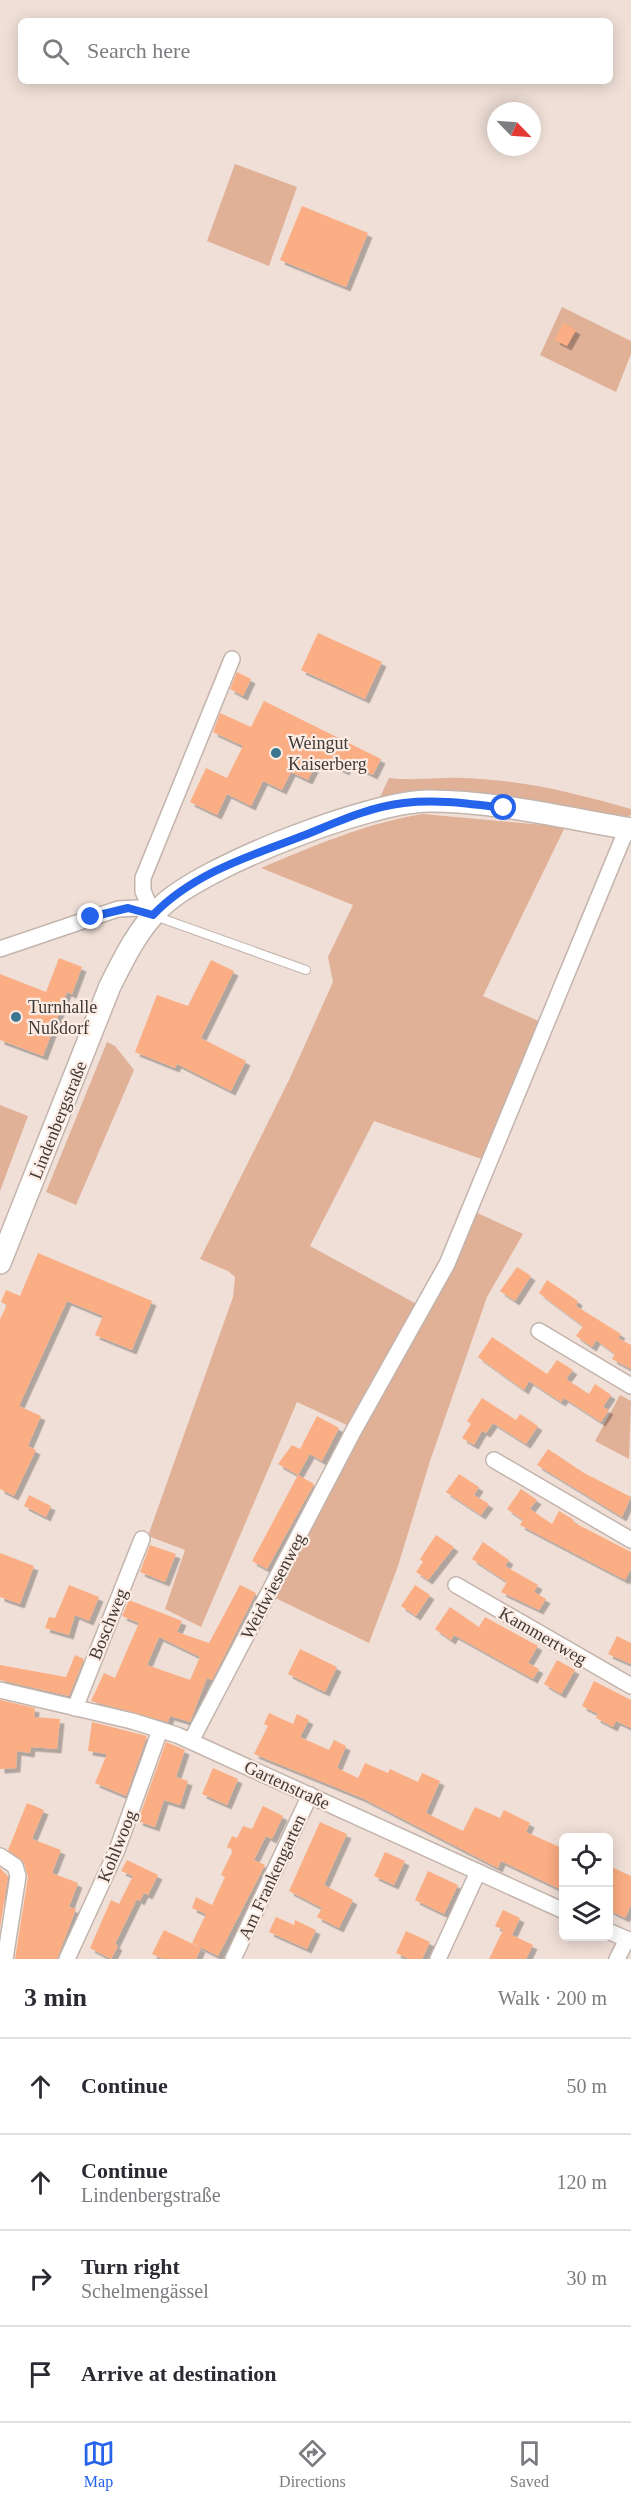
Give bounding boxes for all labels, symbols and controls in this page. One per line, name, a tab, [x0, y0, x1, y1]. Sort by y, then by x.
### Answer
search box	[18, 18, 613, 84]
icon: search	[39, 35, 72, 68]
text: Search here	[87, 38, 190, 63]
north arrow	[487, 102, 541, 156]
place label: Weingut Kaiserberg	[288, 733, 367, 774]
marker: Weingut Kaiserberg	[269, 746, 283, 760]
route start	[490, 794, 516, 820]
route end	[77, 903, 103, 929]
place label: Turnhalle Nußdorf	[28, 997, 97, 1038]
marker: Turnhalle Nußdorf	[9, 1010, 23, 1024]
street label: Lindenbergstraße	[25, 1058, 91, 1182]
street label: Weidwiesenweg	[237, 1529, 309, 1643]
street label: Boschweg	[85, 1585, 131, 1663]
street label: Kammertweg	[496, 1603, 590, 1669]
street label: Gartenstraße	[241, 1757, 333, 1813]
street label: Kohlwoog	[93, 1807, 141, 1885]
street label: Am Frankengarten	[234, 1811, 310, 1943]
map controls	[559, 1833, 613, 1941]
button: locate	[559, 1833, 613, 1887]
button: layers	[559, 1887, 613, 1941]
text: 3 min	[24, 1983, 87, 2012]
text: Walk · 200 m	[498, 1987, 607, 2009]
icon: ahead	[24, 2070, 57, 2103]
text: Continue	[81, 2073, 168, 2098]
text: 50 m	[566, 2075, 607, 2097]
text: Continue	[81, 2158, 168, 2183]
icon: ahead	[24, 2166, 57, 2199]
text: 120 m	[556, 2171, 607, 2193]
text: Lindenbergstraße	[81, 2184, 221, 2206]
text: Turn right	[81, 2254, 180, 2279]
icon: right	[24, 2262, 57, 2295]
text: 30 m	[566, 2267, 607, 2289]
text: Schelmengässel	[81, 2280, 209, 2302]
icon: arrive	[24, 2358, 57, 2391]
text: Arrive at destination	[81, 2361, 277, 2386]
tab: Map	[82, 2437, 115, 2491]
tab: Directions	[279, 2437, 346, 2491]
tab: Saved	[510, 2437, 549, 2491]

